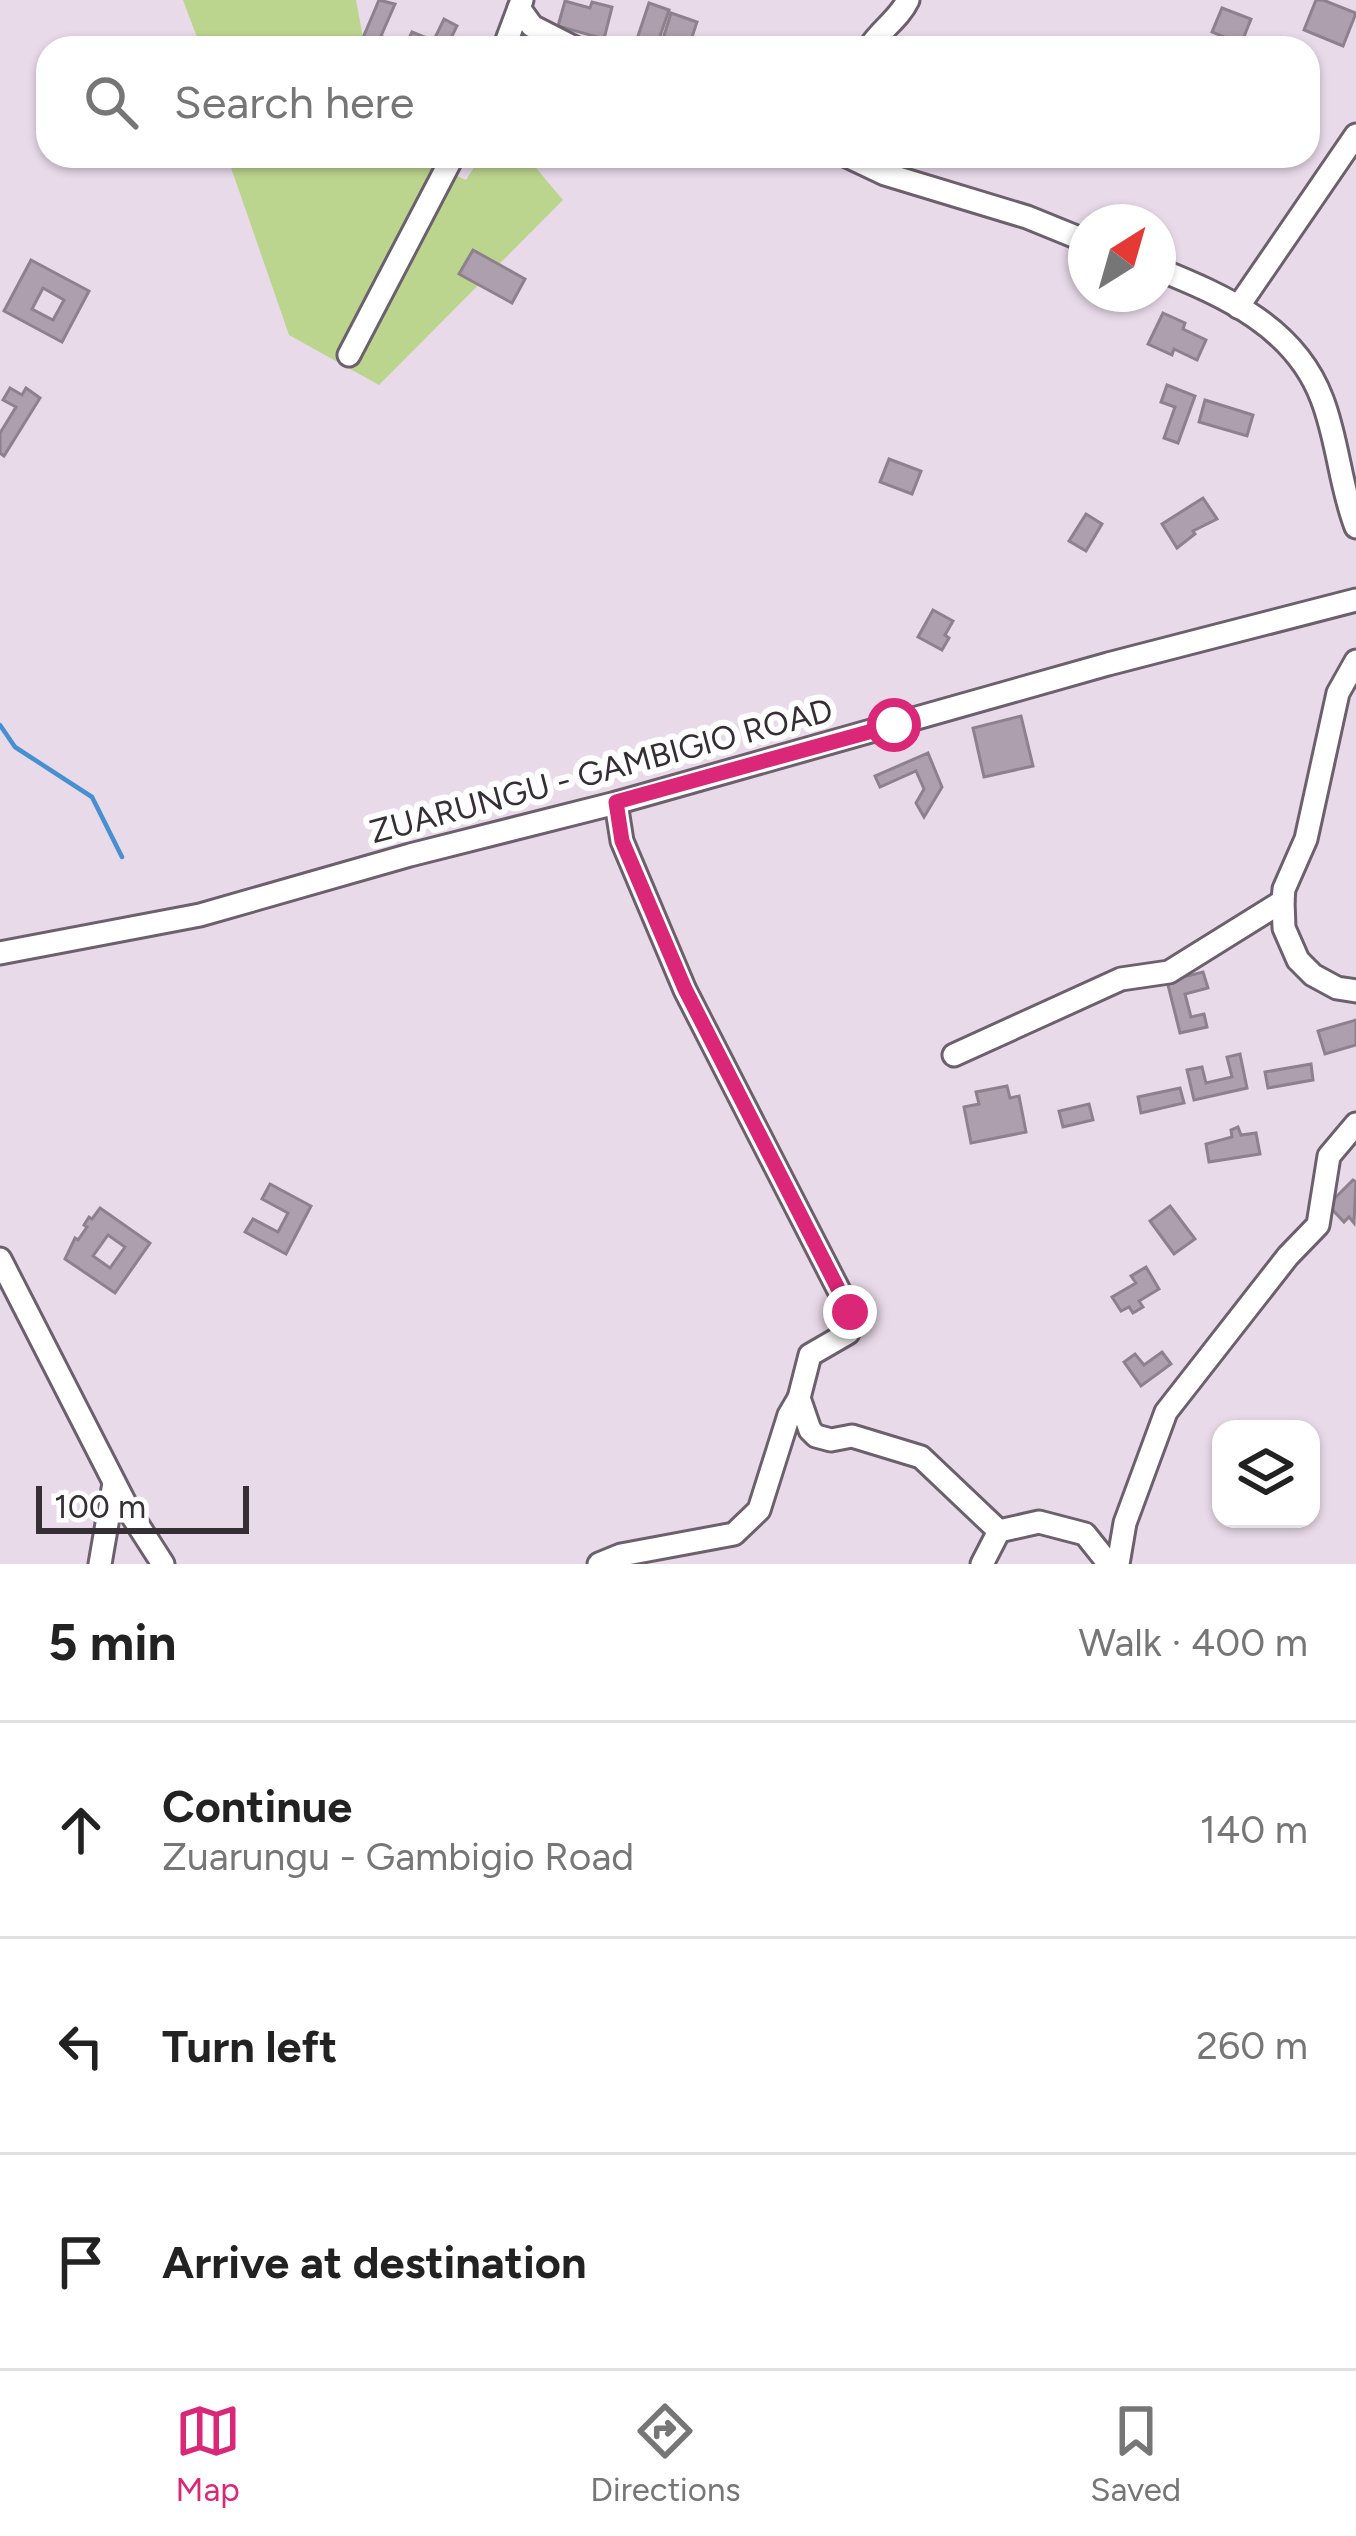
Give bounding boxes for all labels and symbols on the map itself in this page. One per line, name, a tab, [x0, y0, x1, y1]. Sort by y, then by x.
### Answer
north arrow	[1068, 204, 1176, 312]
street label: ZUARUNGU - GAMBIGIO ROAD	[365, 690, 837, 851]
route start	[867, 698, 921, 752]
route end	[823, 1285, 877, 1339]
scale bar	[36, 1480, 249, 1533]

